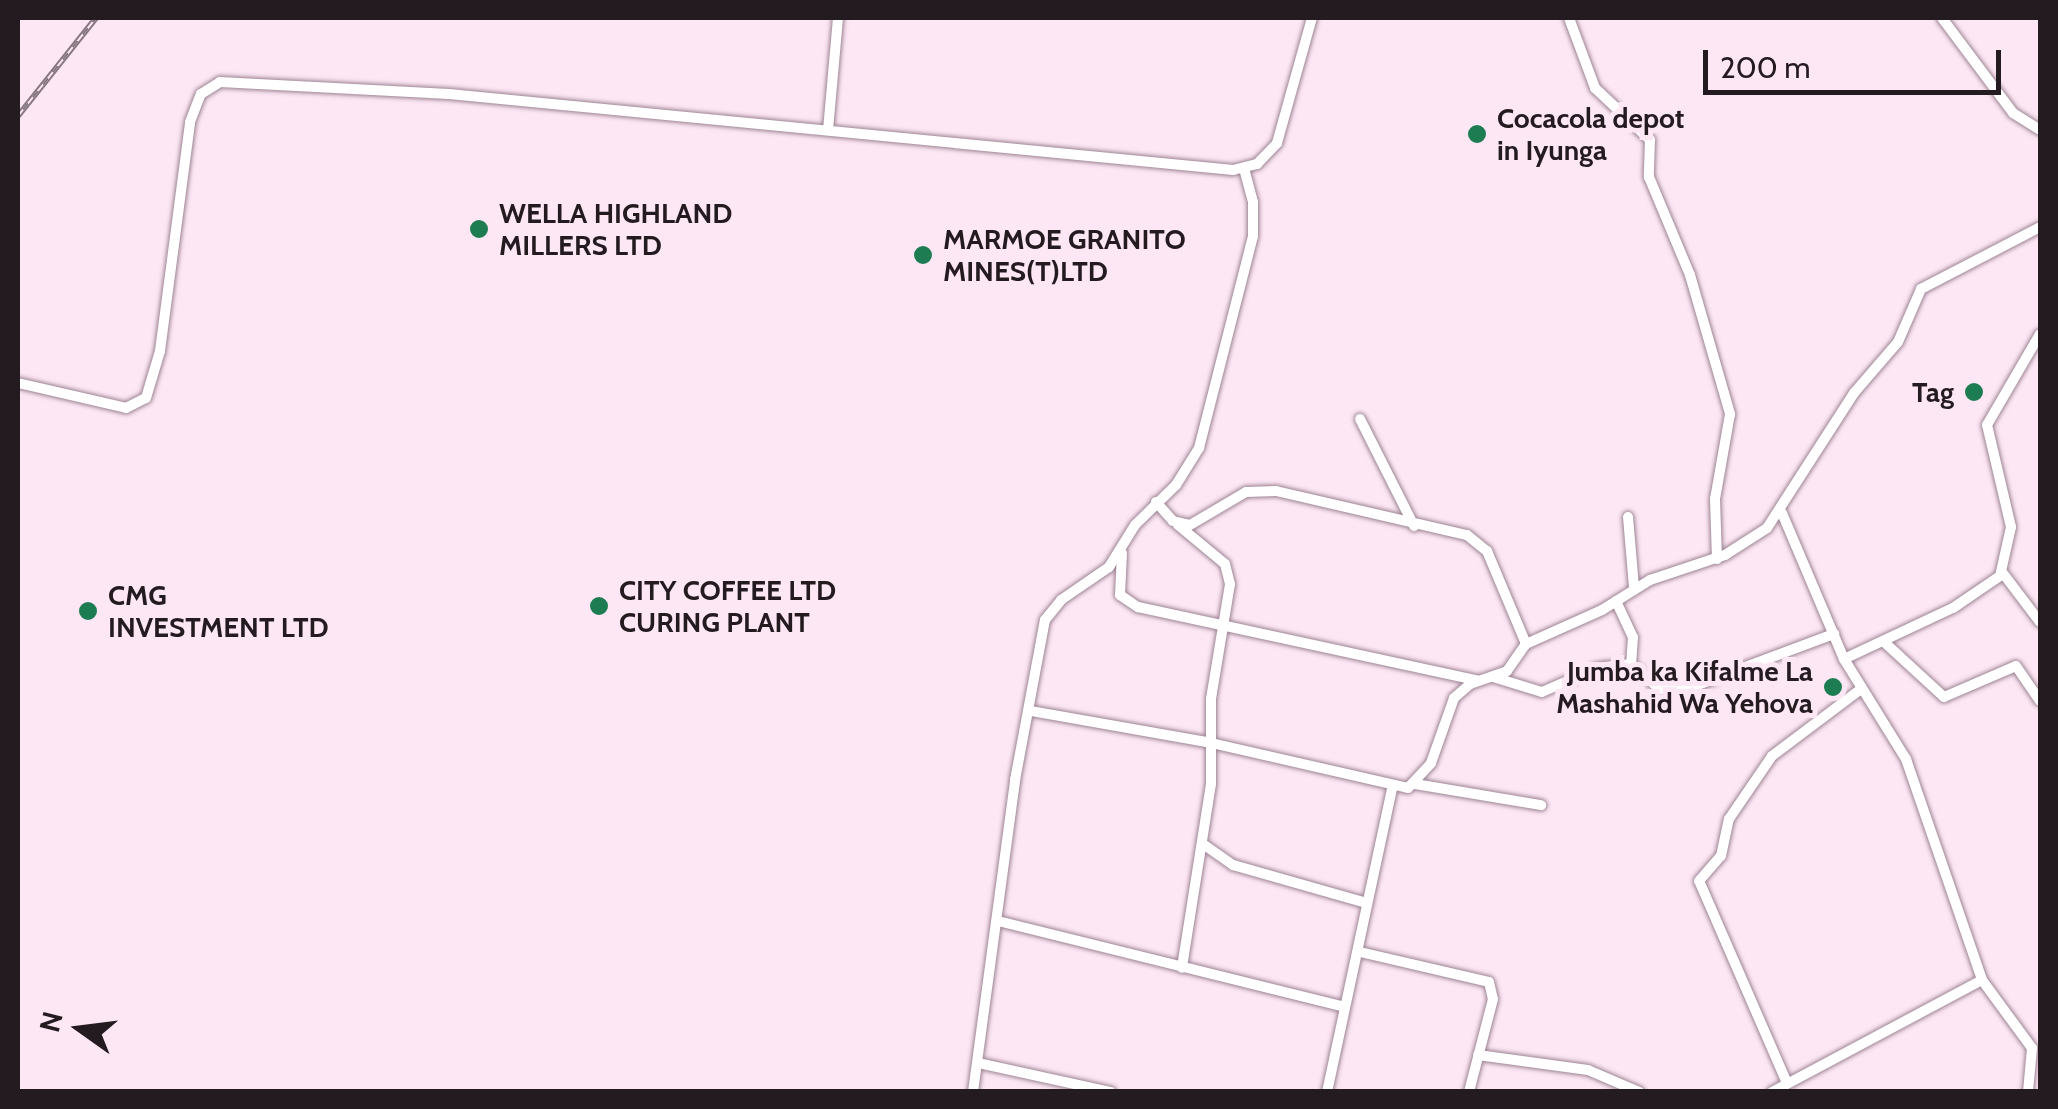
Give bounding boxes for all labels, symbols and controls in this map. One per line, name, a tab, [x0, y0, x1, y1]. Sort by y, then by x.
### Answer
scale bar	[1708, 30, 2006, 92]
text: 200 m	[1720, 49, 1811, 86]
place label: Cocacola depot in Iyunga	[1497, 101, 1684, 167]
marker: Cocacola depot in Iyunga	[1466, 123, 1488, 145]
place label: WELLA HIGHLAND MILLERS LTD	[499, 196, 732, 262]
marker: WELLA HIGHLAND MILLERS LTD	[468, 218, 490, 240]
place label: MARMOE GRANITO MINES(T)LTD	[943, 222, 1186, 288]
marker: MARMOE GRANITO MINES(T)LTD	[912, 244, 934, 266]
place label: Tag	[1912, 375, 1954, 409]
marker: Tag	[1963, 381, 1985, 403]
place label: CITY COFFEE LTD CURING PLANT	[619, 573, 836, 639]
place label: CMG INVESTMENT LTD	[108, 578, 329, 644]
marker: CITY COFFEE LTD CURING PLANT	[588, 595, 610, 617]
marker: CMG INVESTMENT LTD	[77, 600, 99, 622]
place label: Jumba ka Kifalme La Mashahid Wa Yehova	[1556, 654, 1813, 720]
marker: Jumba ka Kifalme La Mashahid Wa Yehova	[1822, 676, 1844, 698]
north arrow	[30, 979, 130, 1079]
text: N	[32, 1008, 70, 1035]

